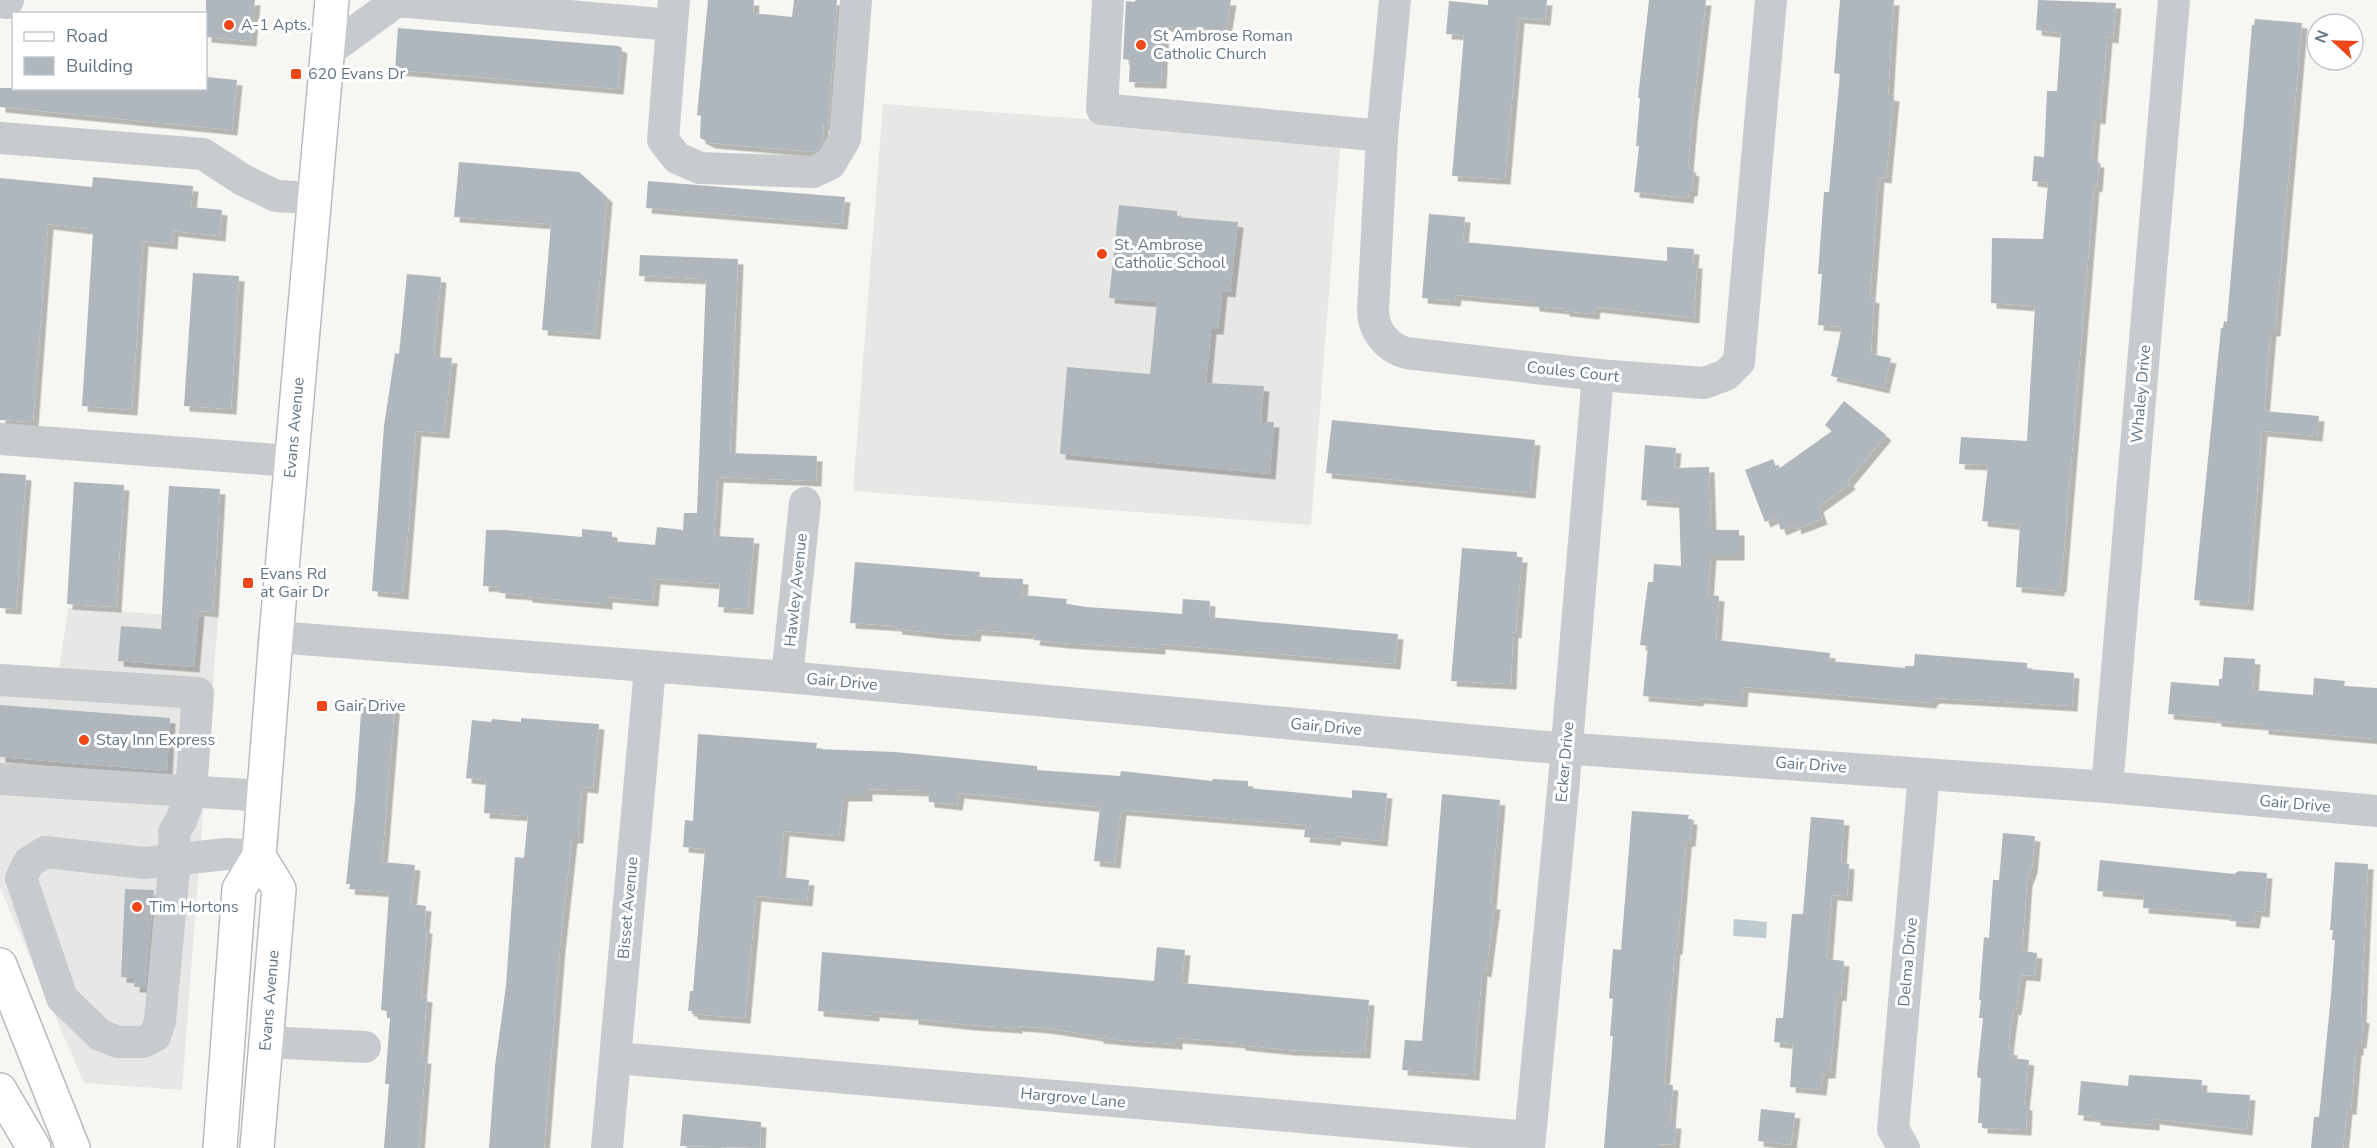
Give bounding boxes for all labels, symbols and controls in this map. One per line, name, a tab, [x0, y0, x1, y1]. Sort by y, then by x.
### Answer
legend	[12, 12, 207, 90]
north arrow	[2305, 12, 2365, 72]
place label: A-1 Apts.	[241, 14, 311, 36]
marker: A-1 Apts.	[222, 18, 236, 32]
text: Road	[66, 24, 108, 48]
place label: St Ambrose Roman Catholic Church	[1153, 25, 1293, 65]
text: N	[2310, 27, 2334, 46]
marker: St Ambrose Roman Catholic Church	[1134, 38, 1148, 52]
text: Building	[66, 54, 133, 78]
place label: 620 Evans Dr	[308, 63, 405, 85]
marker: 620 Evans Dr	[289, 67, 303, 81]
place label: St. Ambrose Catholic School	[1114, 234, 1226, 274]
marker: St. Ambrose Catholic School	[1095, 247, 1109, 261]
street label: Whaley Drive	[2126, 344, 2156, 444]
street label: Coules Court	[1526, 356, 1621, 388]
street label: Evans Avenue	[279, 376, 310, 479]
street label: Hawley Avenue	[779, 532, 813, 648]
place label: Evans Rd at Gair Dr	[260, 563, 330, 603]
marker: Evans Rd at Gair Dr	[241, 576, 255, 590]
street label: Gair Drive	[805, 668, 879, 696]
place label: Gair Drive	[334, 695, 406, 717]
marker: Gair Drive	[315, 699, 329, 713]
street label: Gair Drive	[1289, 713, 1363, 741]
street label: Ecker Drive	[1551, 721, 1579, 803]
place label: Stay Inn Express	[96, 729, 215, 751]
marker: Stay Inn Express	[77, 733, 91, 747]
street label: Gair Drive	[1775, 752, 1847, 778]
street label: Gair Drive	[2258, 790, 2332, 818]
street label: Bisset Avenue	[613, 856, 643, 960]
place label: Tim Hortons	[149, 896, 239, 918]
marker: Tim Hortons	[130, 900, 144, 914]
street label: Delma Drive	[1893, 917, 1923, 1007]
street label: Evans Avenue	[254, 949, 285, 1052]
street label: Hargrove Lane	[1019, 1082, 1127, 1114]

